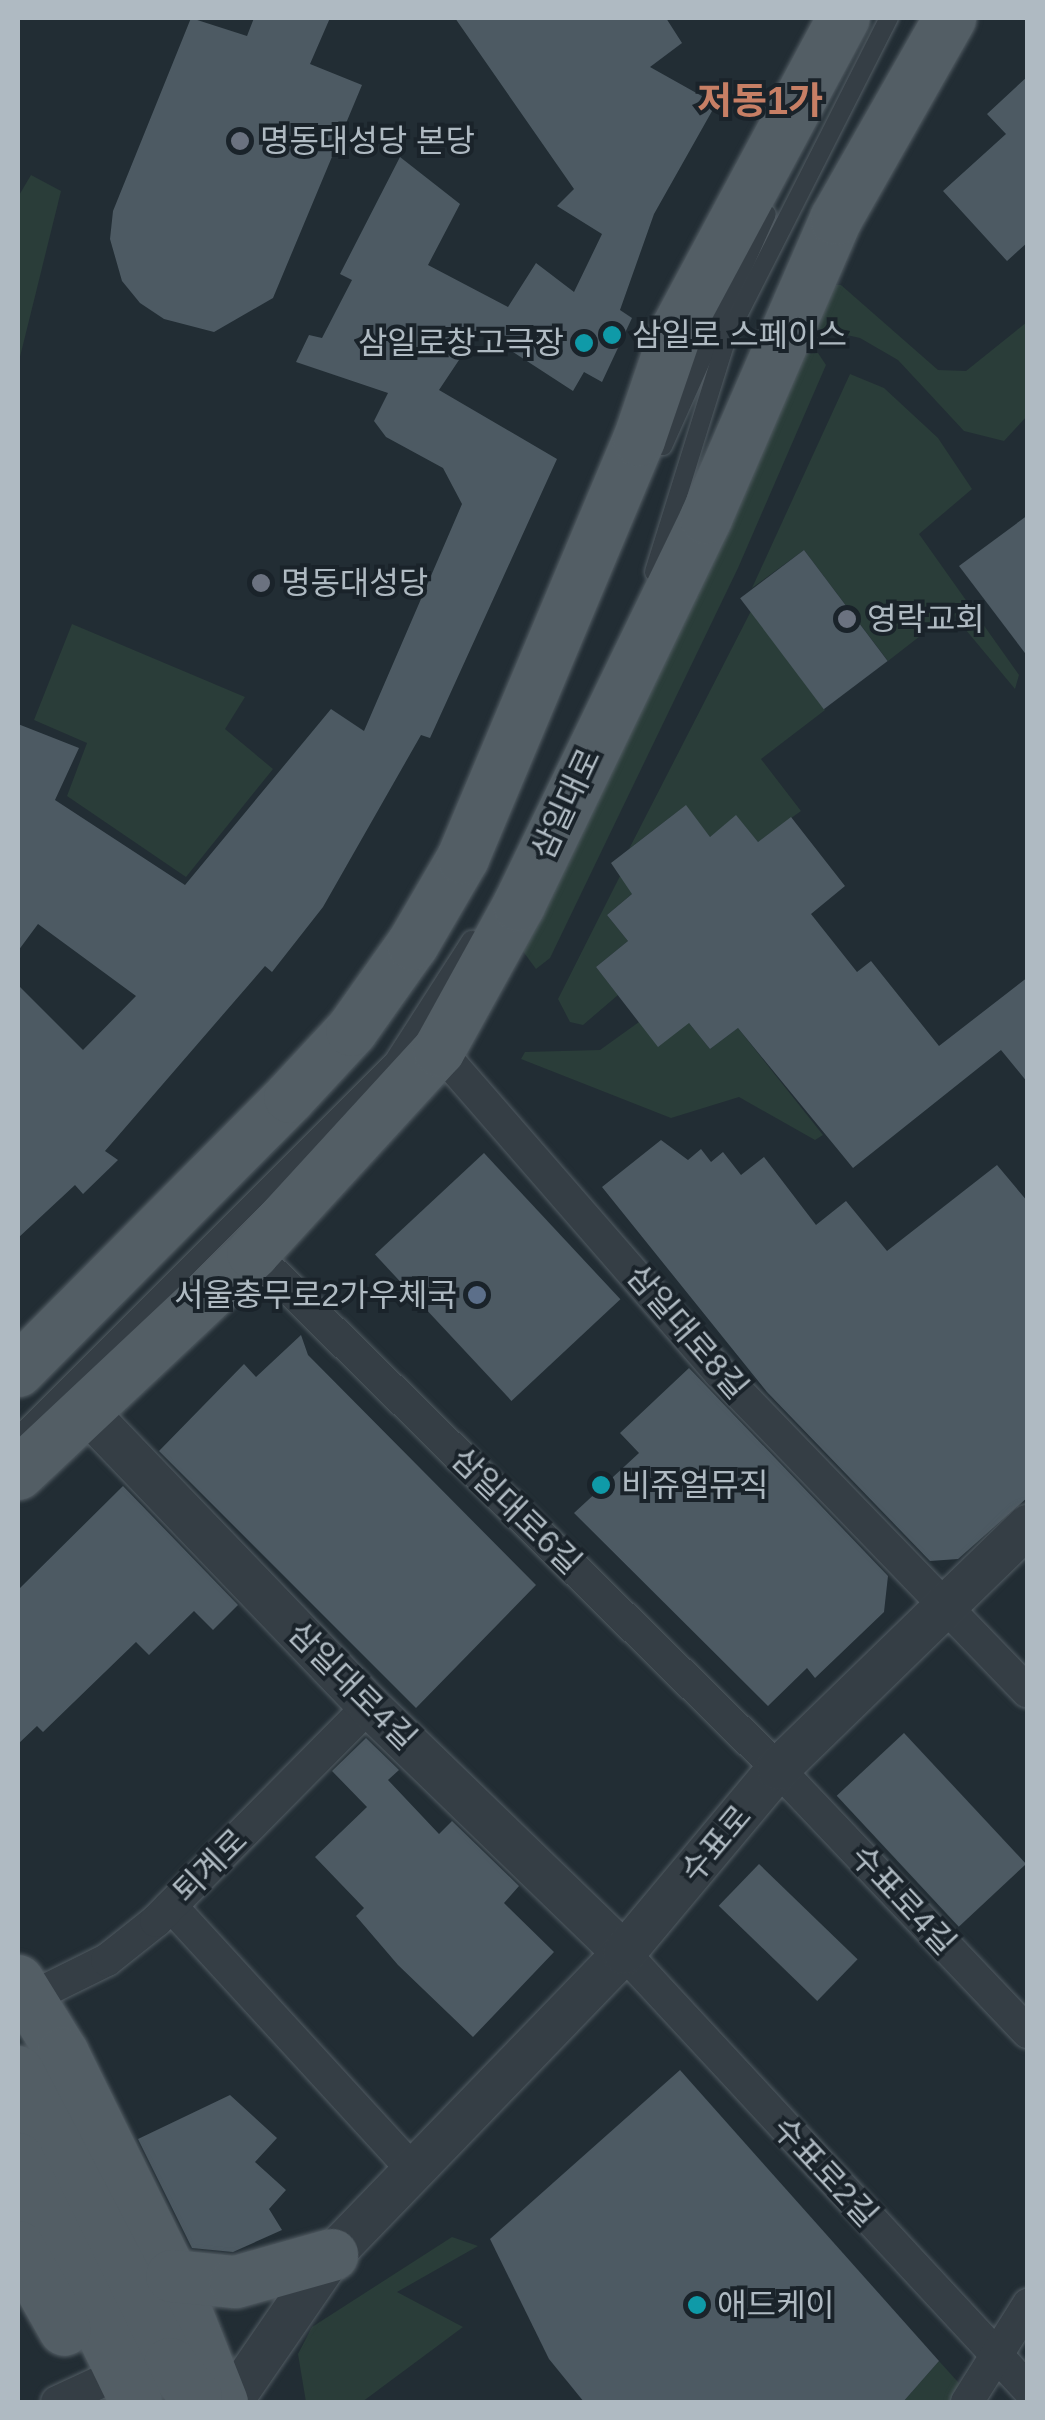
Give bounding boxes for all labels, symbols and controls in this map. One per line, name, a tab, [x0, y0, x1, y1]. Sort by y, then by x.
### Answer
district label: 저동1가	[697, 79, 823, 125]
place label: 명동대성당 본당	[260, 122, 475, 160]
marker: 명동대성당 본당	[229, 130, 251, 152]
place label: 삼일로 스페이스	[632, 316, 847, 354]
place label: 삼일로창고극장	[358, 324, 564, 362]
marker: 삼일로 스페이스	[601, 324, 623, 346]
marker: 삼일로창고극장	[573, 332, 595, 354]
place label: 명동대성당	[281, 564, 428, 602]
marker: 명동대성당	[250, 572, 272, 594]
place label: 영락교회	[867, 600, 985, 638]
marker: 영락교회	[836, 608, 858, 630]
street label: 삼일대로	[524, 743, 608, 865]
street label: 삼일대로8길	[618, 1257, 756, 1407]
place label: 서울충무로2가우체국	[174, 1276, 457, 1314]
marker: 서울충무로2가우체국	[466, 1284, 488, 1306]
street label: 삼일대로6길	[443, 1440, 589, 1582]
place label: 비쥬얼뮤직	[621, 1466, 768, 1504]
marker: 비쥬얼뮤직	[590, 1474, 612, 1496]
street label: 삼일대로4길	[280, 1614, 424, 1758]
street label: 수표로	[673, 1798, 759, 1890]
street label: 퇴계로	[165, 1821, 255, 1911]
street label: 수표로4길	[843, 1837, 963, 1963]
street label: 수표로2길	[765, 2109, 885, 2235]
place label: 애드케이	[717, 2286, 835, 2324]
marker: 애드케이	[686, 2294, 708, 2316]

